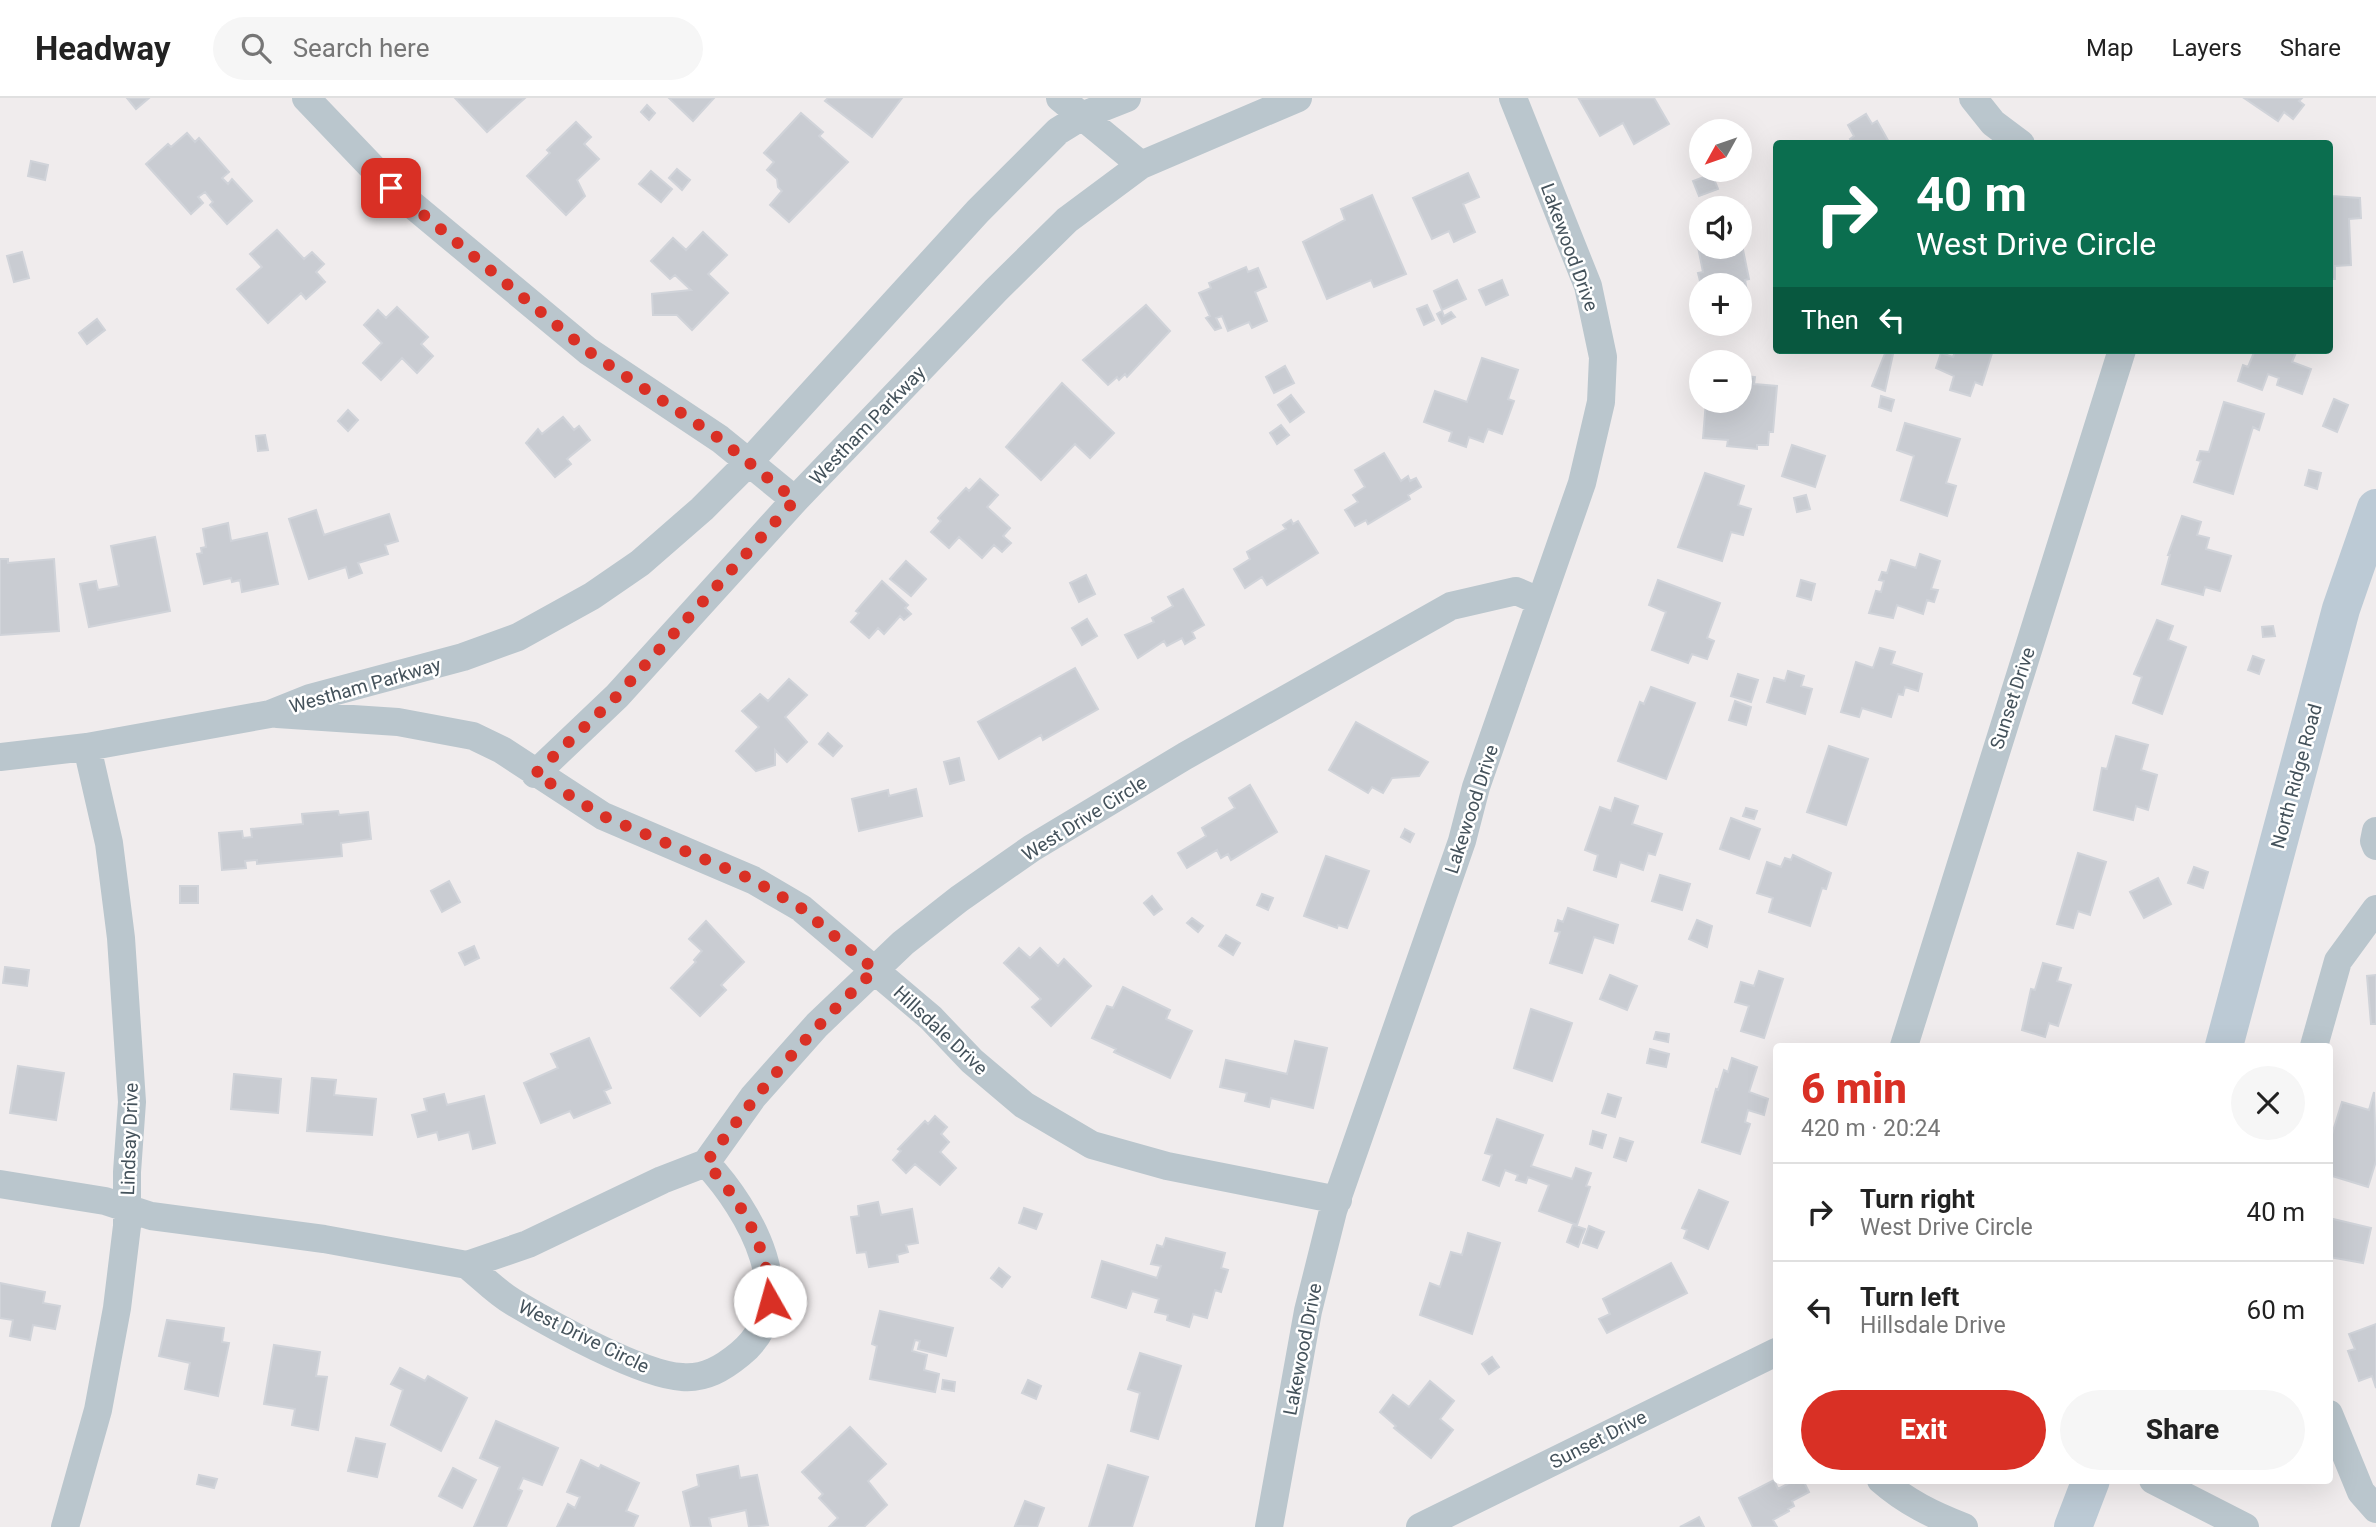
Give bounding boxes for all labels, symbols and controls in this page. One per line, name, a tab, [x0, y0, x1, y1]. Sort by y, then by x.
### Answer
search box	[213, 17, 703, 80]
text: Headway	[35, 29, 171, 68]
icon: search	[237, 29, 275, 67]
text: Search here	[293, 33, 429, 63]
text: Map	[2086, 34, 2134, 62]
text: Layers	[2172, 34, 2242, 62]
text: Share	[2280, 34, 2341, 62]
north arrow	[1689, 119, 1752, 182]
map controls	[1689, 119, 1752, 413]
pin	[361, 158, 421, 218]
text: 40 m	[1916, 166, 2027, 223]
icon: right	[1801, 168, 1892, 259]
icon: arrive	[372, 169, 410, 207]
street label: Lakewood Drive	[1536, 180, 1603, 314]
button: sound	[1689, 196, 1752, 259]
text: West Drive Circle	[1916, 225, 2156, 263]
button: +	[1689, 273, 1752, 336]
icon: left	[1873, 301, 1911, 339]
text: Then	[1801, 305, 1859, 335]
button: −	[1689, 350, 1752, 413]
street label: Westham Parkway	[805, 361, 930, 490]
street label: Sunset Drive	[1985, 644, 2040, 752]
street label: Westham Parkway	[287, 653, 444, 718]
street label: North Ridge Road	[2266, 701, 2327, 851]
street label: Lakewood Drive	[1440, 742, 1503, 877]
street label: West Drive Circle	[1018, 771, 1151, 866]
street label: Hillsdale Drive	[889, 981, 993, 1080]
text: 6 min	[1801, 1064, 1907, 1113]
button: close	[2231, 1066, 2305, 1140]
street label: Lindsay Drive	[116, 1082, 143, 1196]
text: 420 m · 20:24	[1801, 1115, 1940, 1142]
text: Turn right	[1860, 1184, 1975, 1214]
icon: right	[1801, 1193, 1839, 1231]
text: 40 m	[2247, 1197, 2305, 1227]
text: West Drive Circle	[1860, 1214, 2033, 1241]
position arrow	[733, 1264, 807, 1338]
street label: Lakewood Drive	[1278, 1281, 1327, 1417]
text: Turn left	[1860, 1282, 1959, 1312]
icon: left	[1801, 1291, 1839, 1329]
street label: West Drive Circle	[515, 1295, 653, 1378]
text: 60 m	[2247, 1295, 2305, 1325]
text: Hillsdale Drive	[1860, 1312, 2006, 1339]
button: Exit	[1801, 1390, 2046, 1470]
button: Share	[2060, 1390, 2305, 1470]
street label: Sunset Drive	[1546, 1405, 1651, 1474]

